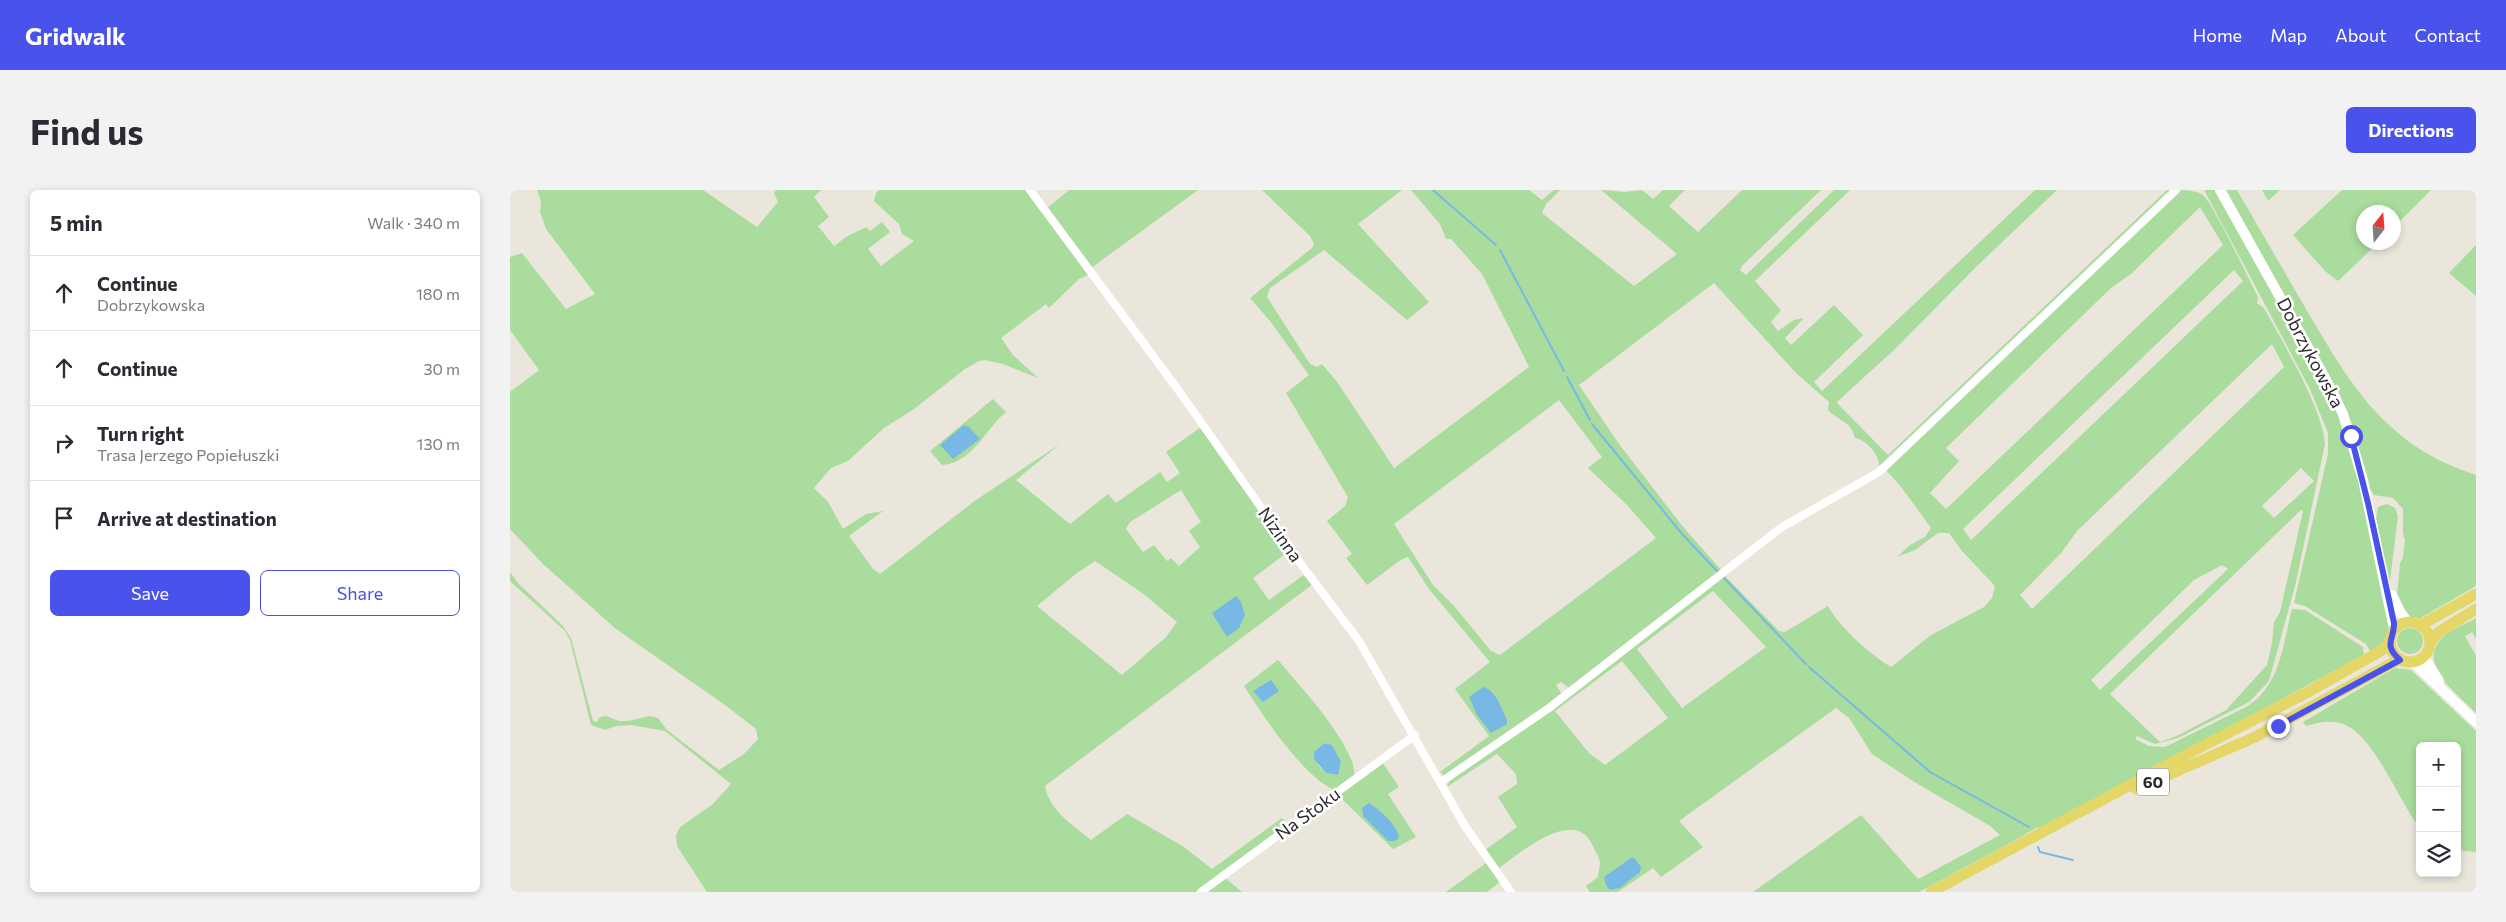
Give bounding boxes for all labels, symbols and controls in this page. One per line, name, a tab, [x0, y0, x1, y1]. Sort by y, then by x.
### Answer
text: Gridwalk	[25, 21, 126, 50]
text: Home	[2193, 24, 2242, 46]
text: Map	[2270, 24, 2307, 46]
text: About	[2335, 24, 2387, 46]
text: Contact	[2415, 24, 2481, 46]
button: Directions	[2346, 107, 2476, 153]
text: Find us	[30, 109, 144, 152]
north arrow	[2356, 205, 2401, 250]
text: 5 min	[50, 210, 103, 235]
text: Walk · 340 m	[367, 213, 460, 232]
text: Continue	[97, 272, 177, 295]
icon: ahead	[50, 279, 78, 307]
text: 180 m	[416, 284, 460, 303]
street label: Dobrzykowska	[2273, 294, 2349, 411]
text: Dobrzykowska	[97, 295, 205, 314]
icon: ahead	[50, 354, 78, 382]
text: Continue	[97, 357, 177, 380]
text: 30 m	[423, 359, 460, 378]
text: Turn right	[97, 422, 184, 445]
route start	[2340, 425, 2363, 448]
icon: right	[50, 429, 78, 457]
text: 130 m	[417, 434, 460, 453]
text: Trasa Jerzego Popiełuszki	[97, 445, 279, 464]
street label: Nizinna	[1254, 503, 1308, 566]
icon: arrive	[50, 504, 78, 532]
text: Arrive at destination	[97, 507, 277, 530]
button: Save	[50, 570, 250, 616]
button: Share	[260, 570, 460, 616]
route end	[2267, 715, 2290, 738]
map controls	[2416, 742, 2461, 877]
button: +	[2416, 742, 2461, 787]
road number: 60	[2137, 768, 2169, 796]
street label: Na Stoku	[1271, 782, 1344, 844]
button: −	[2416, 787, 2461, 832]
button: layers	[2416, 832, 2461, 877]

